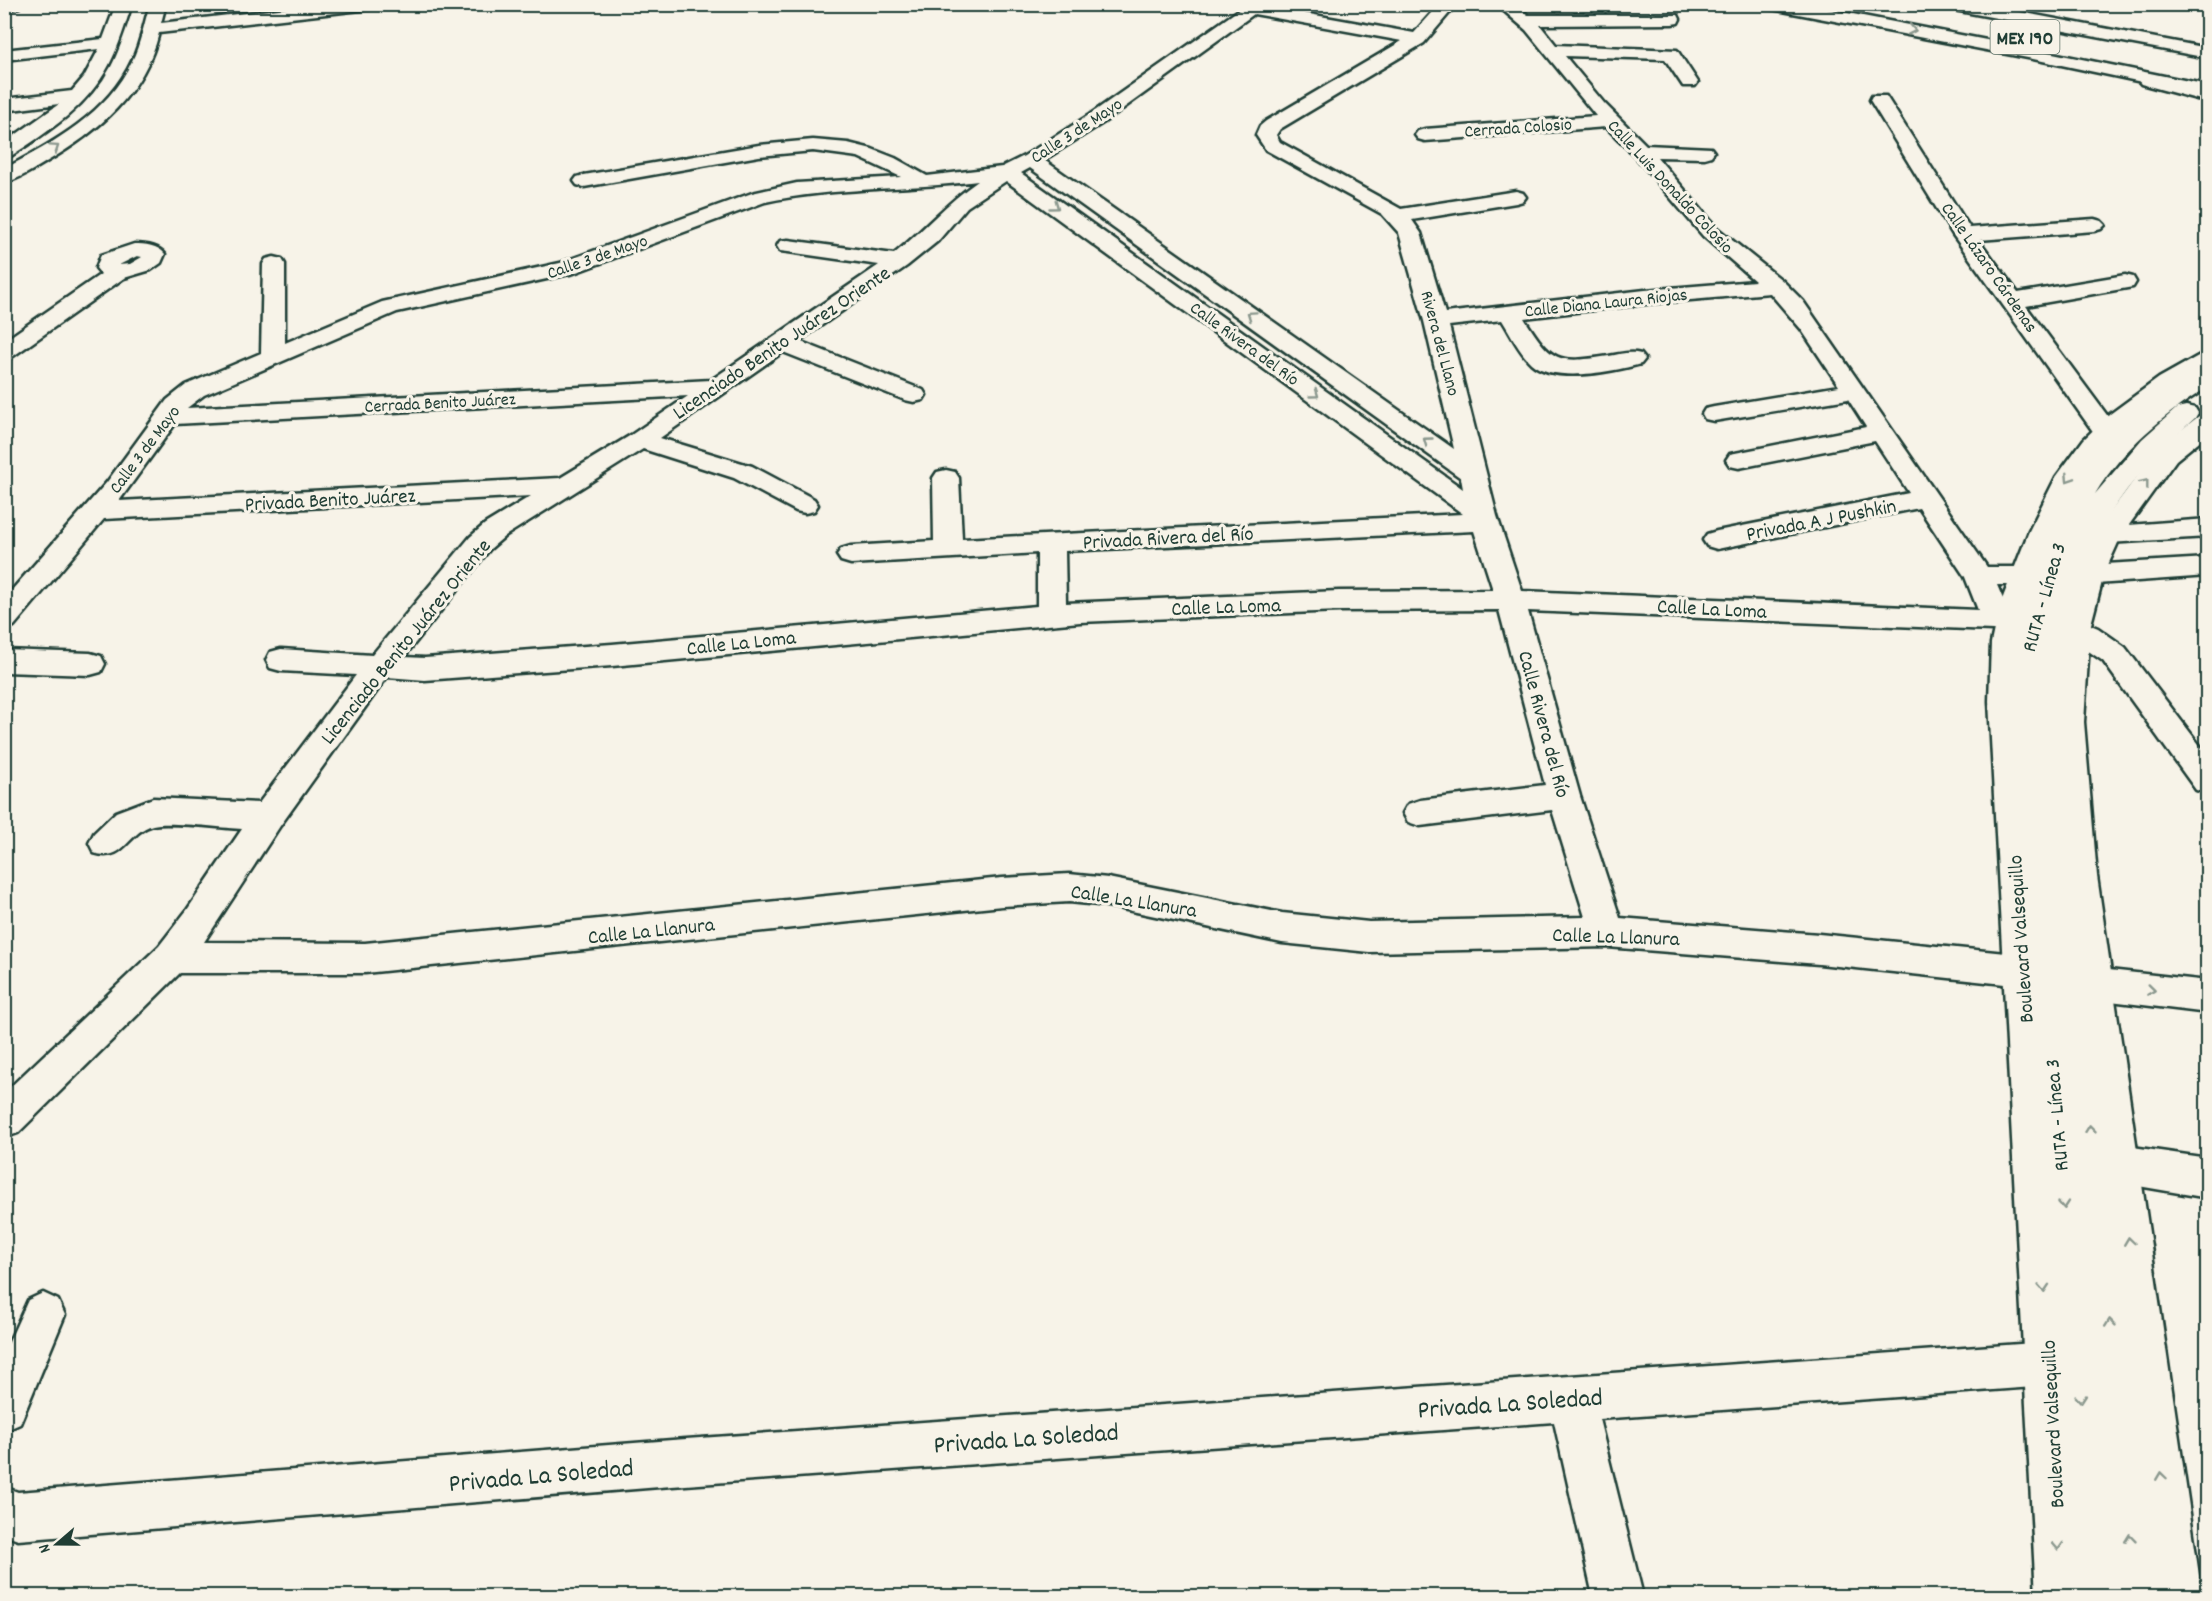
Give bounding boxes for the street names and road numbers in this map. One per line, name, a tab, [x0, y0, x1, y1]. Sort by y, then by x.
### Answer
road number: MEX 190	[1990, 20, 2060, 54]
street label: Calle 3 de Mayo	[1027, 93, 1128, 171]
street label: Cerrada Colosio	[1464, 113, 1573, 146]
street label: Calle Luis Donaldo Colosio	[1600, 115, 1738, 260]
street label: Calle Lázaro Cárdenas	[1934, 198, 2042, 339]
street label: Calle 3 de Mayo	[544, 229, 651, 287]
street label: Licenciado Benito Juárez Oriente	[668, 260, 898, 429]
street label: Calle Diana Laura Riojas	[1524, 284, 1689, 325]
street label: Rivera del Llano	[1413, 288, 1465, 399]
street label: Calle Rivera del Río	[1184, 297, 1303, 393]
street label: Cerrada Benito Juárez	[364, 388, 516, 421]
street label: Calle 3 de Mayo	[104, 401, 188, 500]
street label: Privada Benito Juárez	[244, 483, 416, 521]
street label: Privada A J Pushkin	[1744, 493, 1899, 551]
street label: Privada Rivera del Río	[1082, 521, 1254, 559]
street label: Licenciado Benito Juárez Oriente	[315, 533, 500, 752]
street label: RUTA - Línea 3	[2016, 540, 2076, 656]
street label: Calle La Loma	[1171, 592, 1283, 626]
street label: Calle La Loma	[1656, 593, 1769, 629]
street label: Calle La Loma	[685, 624, 799, 666]
street label: Calle Rivera del Río	[1508, 648, 1576, 802]
street label: Boulevard Valsequillo	[2002, 854, 2044, 1024]
street label: Calle La Llanura	[1068, 878, 1200, 928]
street label: Calle La Llanura	[586, 911, 717, 955]
street label: Calle La Llanura	[1552, 922, 1681, 956]
street label: RUTA - Línea 3	[2039, 1057, 2079, 1172]
street label: Boulevard Valsequillo	[2036, 1339, 2074, 1509]
street label: Privada La Soledad	[1416, 1381, 1604, 1430]
street label: Privada La Soledad	[932, 1416, 1120, 1465]
street label: Privada La Soledad	[447, 1451, 635, 1504]

